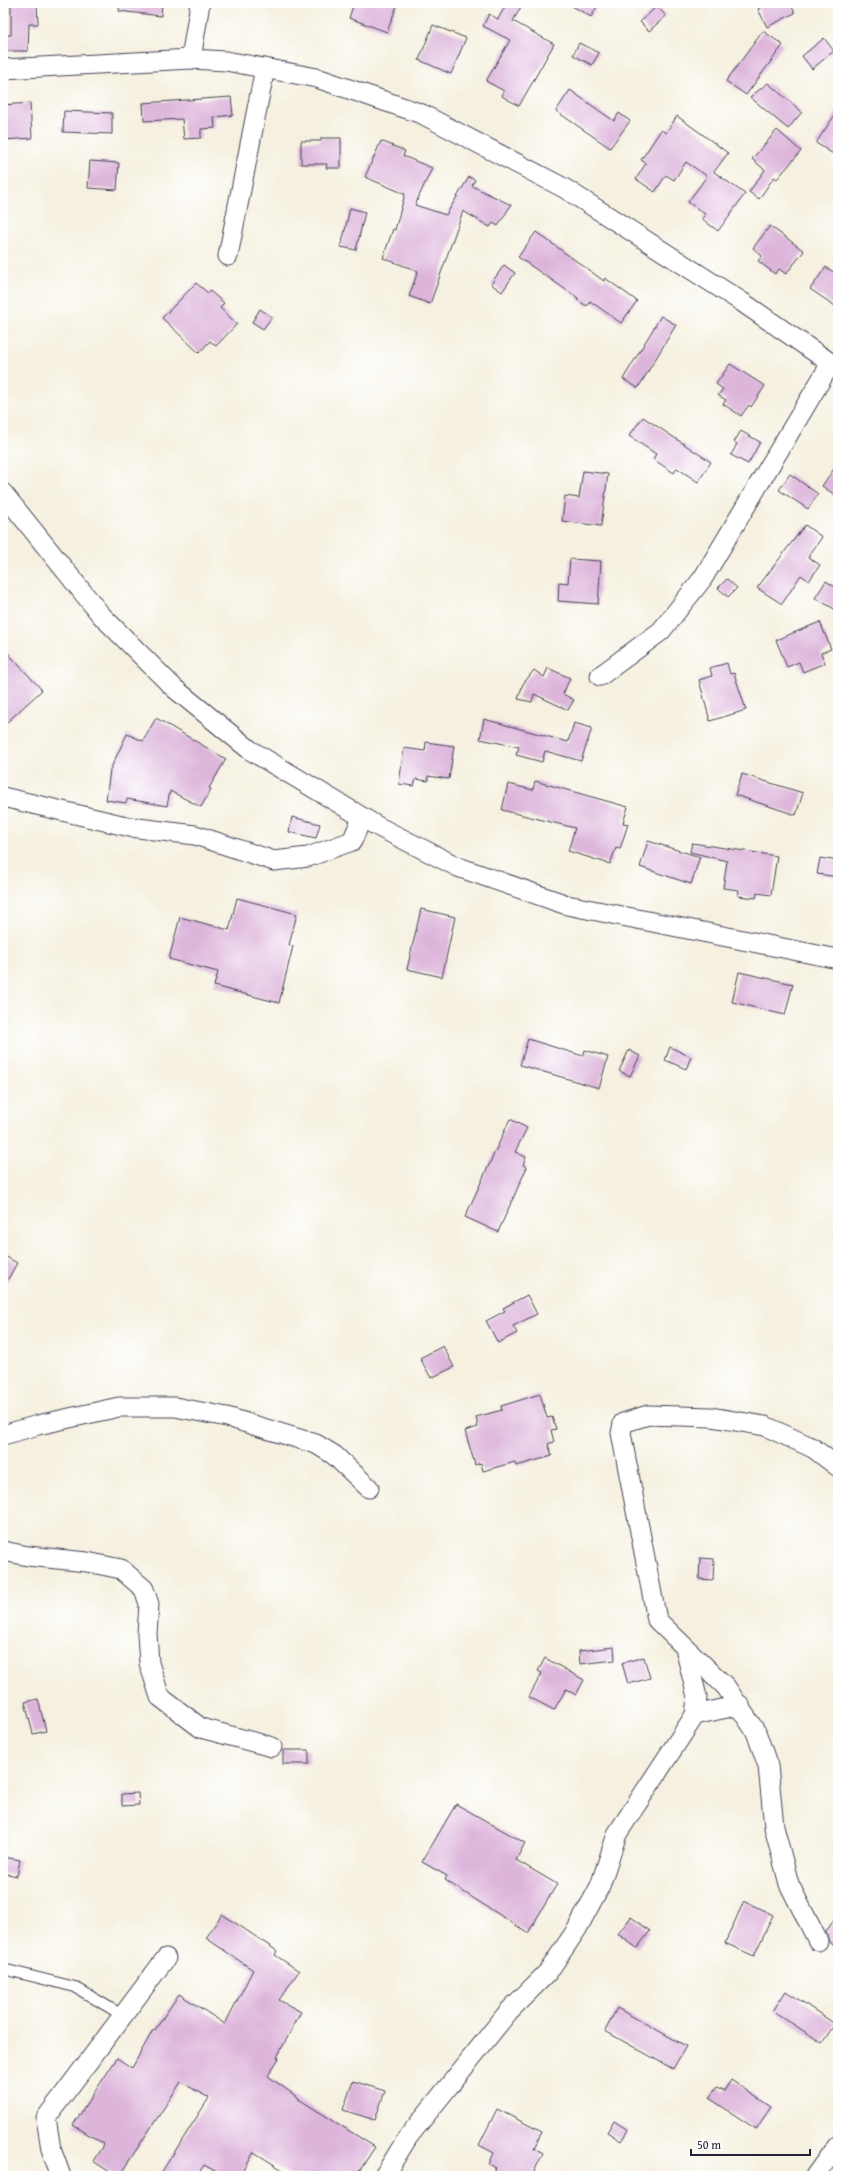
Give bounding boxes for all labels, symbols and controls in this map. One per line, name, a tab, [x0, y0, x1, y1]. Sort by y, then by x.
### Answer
scale bar	[691, 2131, 810, 2157]
text: 50 m	[697, 2136, 721, 2153]

